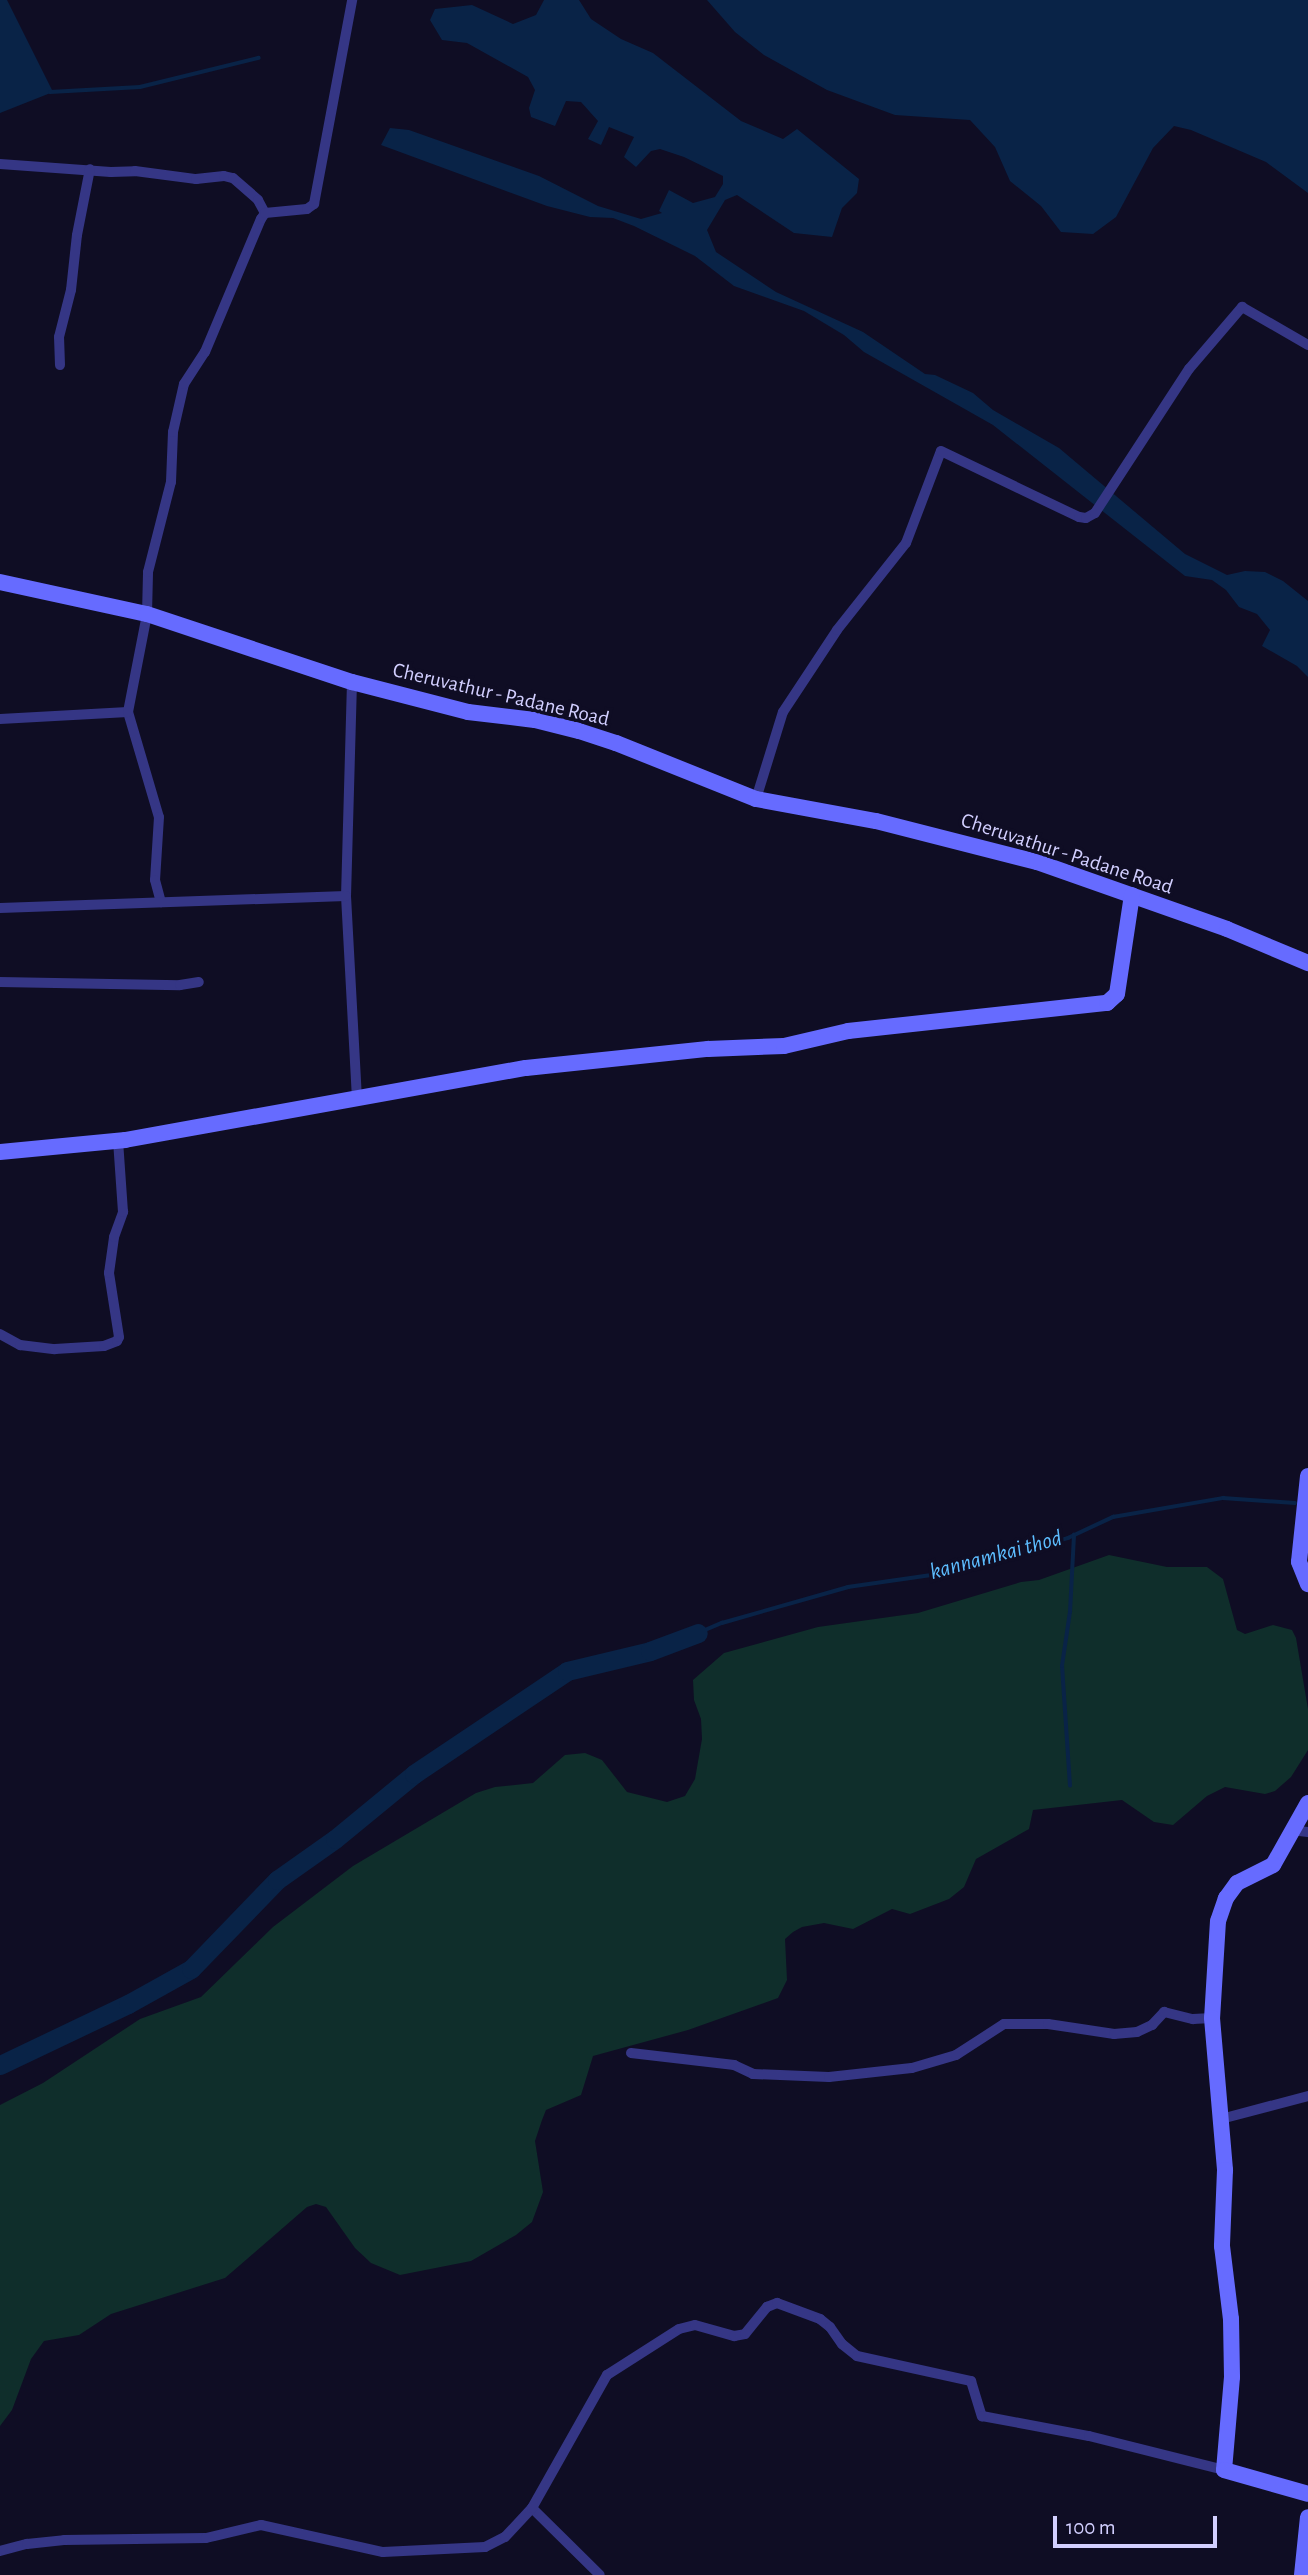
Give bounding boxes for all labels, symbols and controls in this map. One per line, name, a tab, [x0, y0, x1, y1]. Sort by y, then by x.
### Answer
street label: Cheruvathur - Padane Road	[390, 658, 612, 732]
street label: Cheruvathur - Padane Road	[958, 808, 1176, 900]
water label: kannamkai thod	[927, 1525, 1065, 1587]
scale bar	[1056, 2502, 1220, 2546]
text: 100 m	[1066, 2517, 1116, 2538]

